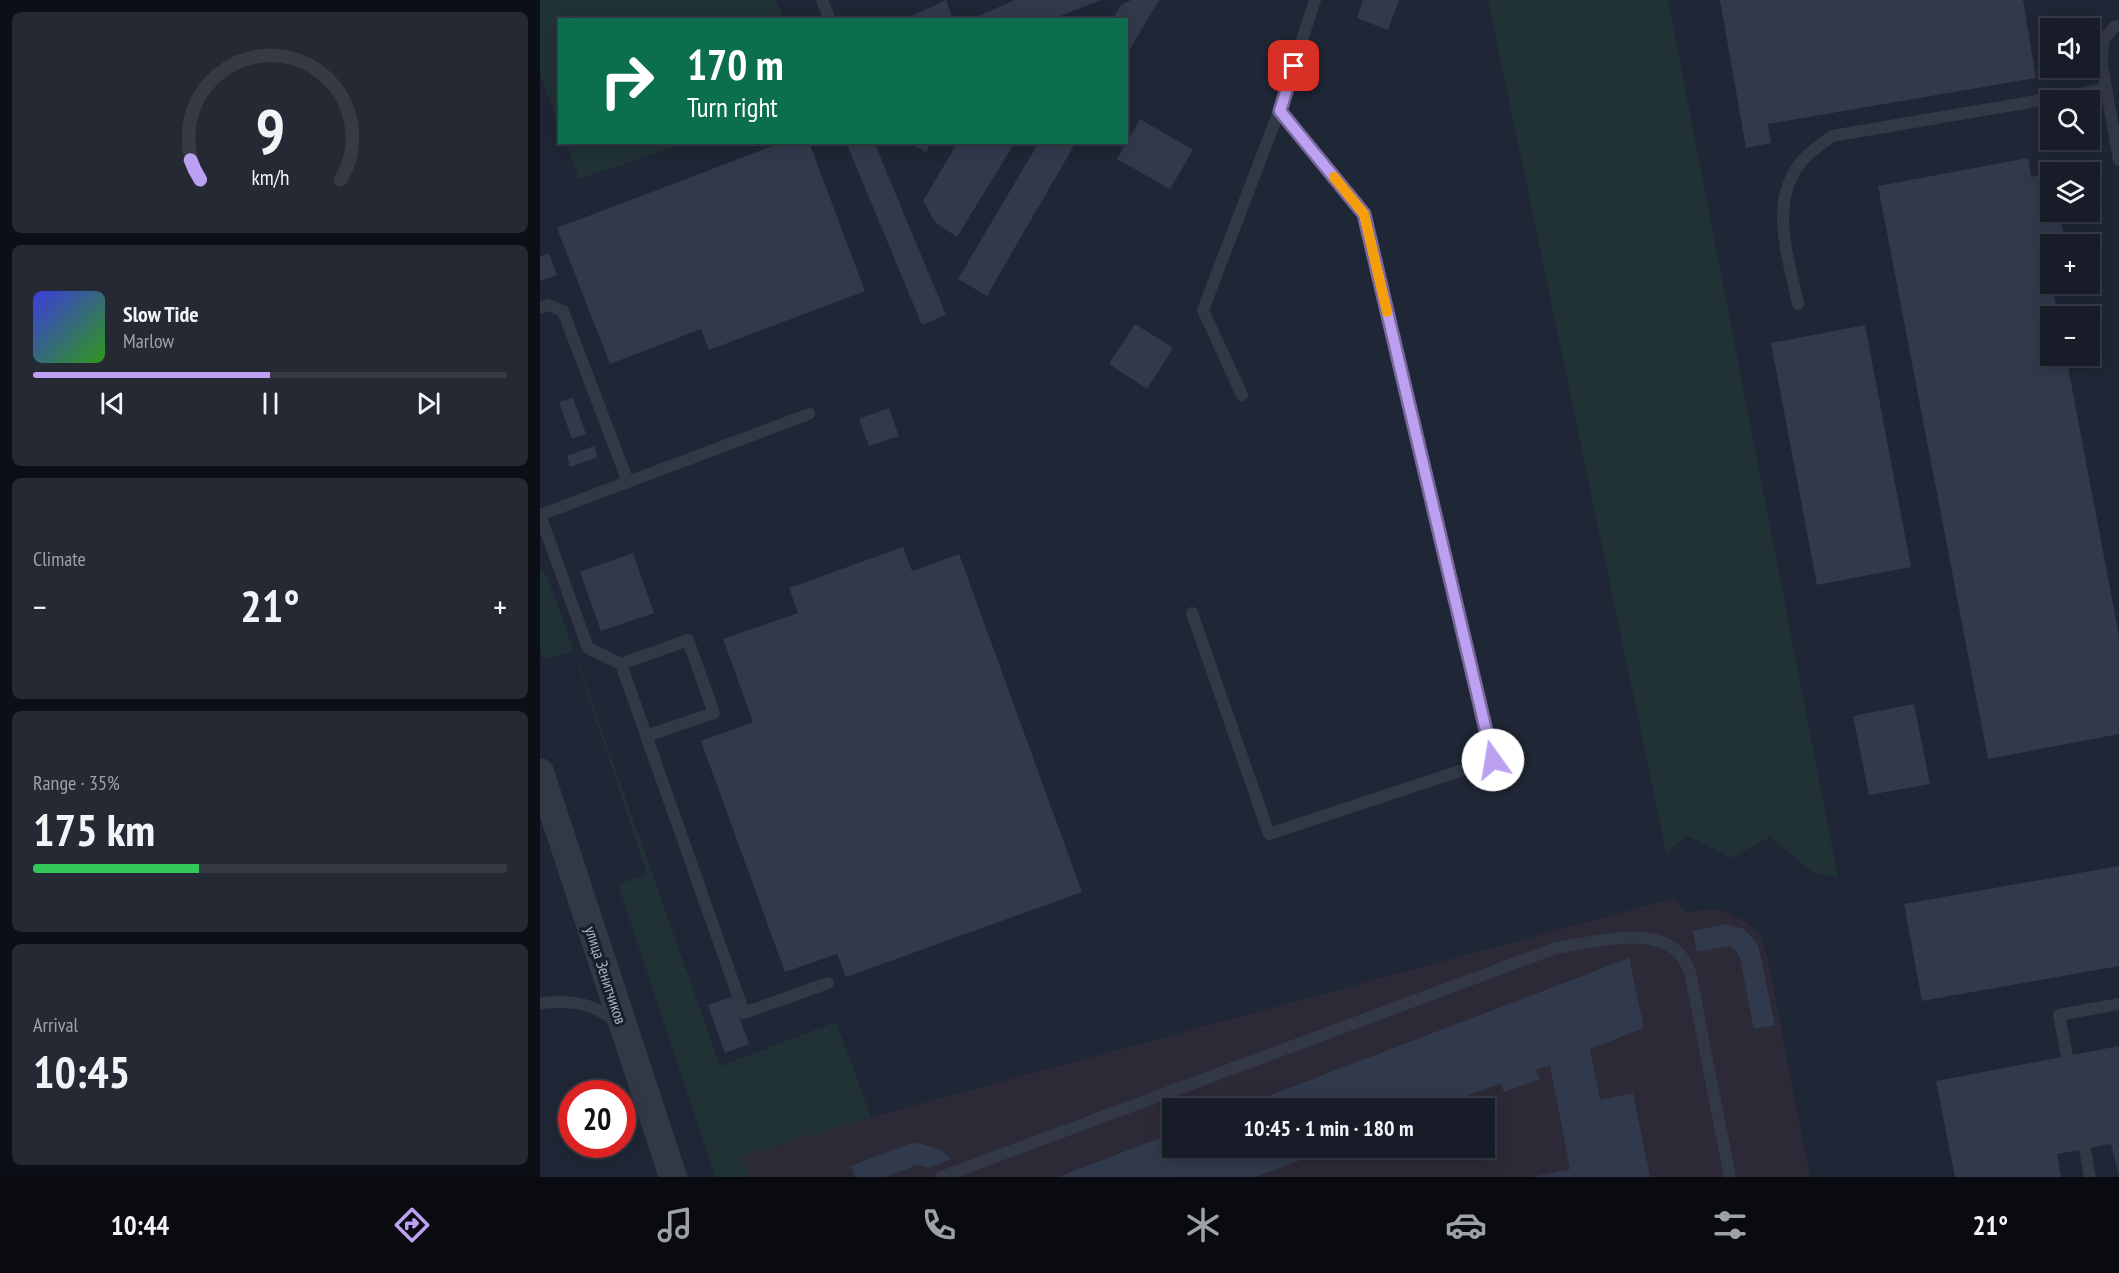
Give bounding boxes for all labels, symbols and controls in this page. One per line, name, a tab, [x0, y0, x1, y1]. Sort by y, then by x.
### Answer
map controls	[2040, 18, 2100, 366]
button: sound	[2040, 18, 2100, 78]
text: 170 m	[687, 37, 784, 92]
pin	[1268, 40, 1319, 91]
icon: right	[588, 42, 666, 120]
icon: arrive	[1277, 49, 1310, 82]
text: 9	[255, 90, 285, 171]
text: Turn right	[687, 90, 778, 124]
button: search	[2040, 90, 2100, 150]
button: layers	[2040, 162, 2100, 222]
text: km/h	[251, 163, 289, 191]
button: +	[2040, 234, 2100, 294]
text: Slow Tide	[123, 300, 199, 328]
button: −	[2040, 306, 2100, 366]
text: Marlow	[123, 328, 174, 354]
icon: previous	[96, 387, 129, 420]
icon: pause	[254, 387, 287, 420]
icon: next	[412, 387, 445, 420]
text: Climate	[33, 546, 86, 572]
text: 21°	[240, 576, 300, 634]
text: −	[33, 585, 47, 628]
text: +	[493, 585, 507, 628]
position arrow	[1461, 728, 1525, 792]
text: Range · 35%	[33, 770, 120, 796]
text: 175 km	[33, 800, 155, 858]
street label: улица Зенитчиков	[581, 924, 631, 1026]
text: Arrival	[33, 1012, 78, 1038]
text: 10:45	[33, 1042, 130, 1100]
speed limit sign: 20	[558, 1080, 636, 1158]
text: 10:45 · 1 min · 180 m	[1243, 1114, 1414, 1142]
icon: directions	[391, 1204, 433, 1246]
icon: music	[654, 1204, 696, 1246]
icon: phone	[918, 1204, 960, 1246]
icon: climate	[1182, 1204, 1224, 1246]
icon: car	[1445, 1204, 1487, 1246]
icon: filters	[1709, 1204, 1751, 1246]
text: 10:44	[111, 1208, 169, 1242]
text: 21°	[1972, 1208, 2008, 1242]

